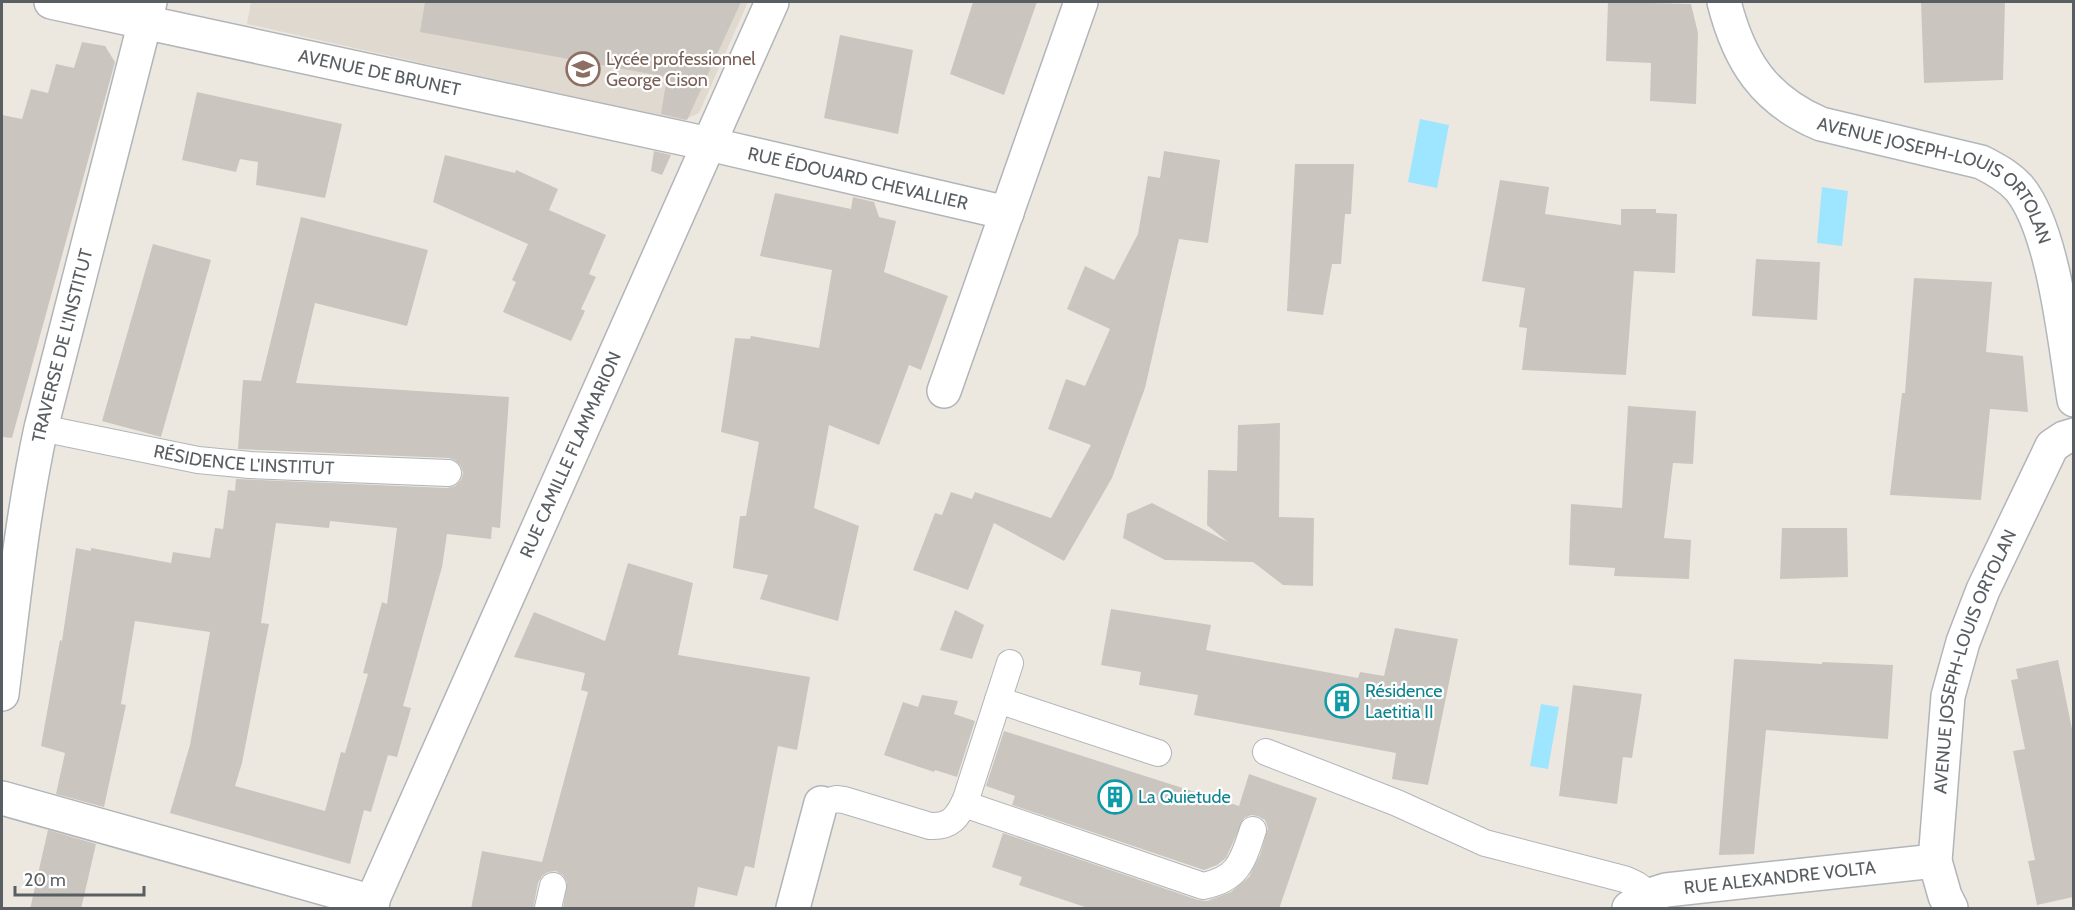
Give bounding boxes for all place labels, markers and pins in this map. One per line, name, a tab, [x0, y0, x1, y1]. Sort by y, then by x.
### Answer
place label: Lycée professionnel George Cison	[606, 48, 756, 91]
school or university icon: Lycée professionnel George Cison	[565, 51, 601, 87]
place label: Résidence Laetitia II	[1365, 680, 1443, 723]
building icon: Résidence Laetitia II	[1324, 683, 1360, 719]
building icon: La Quietude	[1097, 779, 1133, 815]
place label: La Quietude	[1138, 786, 1231, 808]

